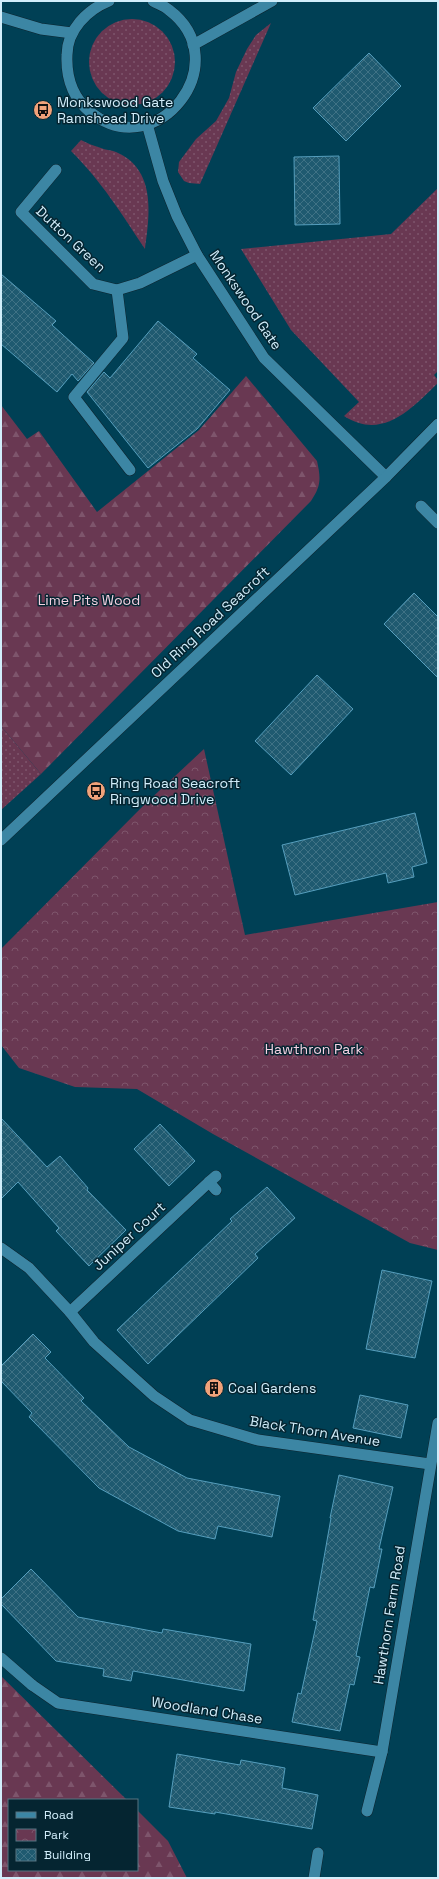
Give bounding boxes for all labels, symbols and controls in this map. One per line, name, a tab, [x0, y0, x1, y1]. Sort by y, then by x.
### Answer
place label: Monkswood Gate Ramshead Drive	[57, 93, 173, 127]
bus stop icon: Monkswood Gate Ramshead Drive	[32, 99, 54, 121]
street label: Dutton Green	[32, 202, 110, 276]
street label: Monkswood Gate	[206, 247, 286, 353]
street label: Old Ring Road Seacroft	[147, 562, 273, 682]
park label: Lime Pits Wood	[38, 591, 140, 609]
place label: Ring Road Seacroft Ringwood Drive	[110, 774, 240, 808]
bus stop icon: Ring Road Seacroft Ringwood Drive	[85, 780, 107, 802]
park label: Hawthron Park	[265, 1040, 364, 1058]
street label: Juniper Court	[89, 1198, 169, 1274]
building icon: Coal Gardens	[203, 1377, 225, 1399]
place label: Coal Gardens	[228, 1379, 316, 1397]
street label: Black Thorn Avenue	[248, 1412, 382, 1450]
street label: Hawthorn Farm Road	[369, 1544, 409, 1686]
street label: Woodland Chase	[150, 1692, 264, 1728]
legend	[8, 1799, 138, 1871]
text: Road	[44, 1807, 73, 1823]
text: Park	[44, 1827, 69, 1843]
text: Building	[44, 1847, 91, 1863]

